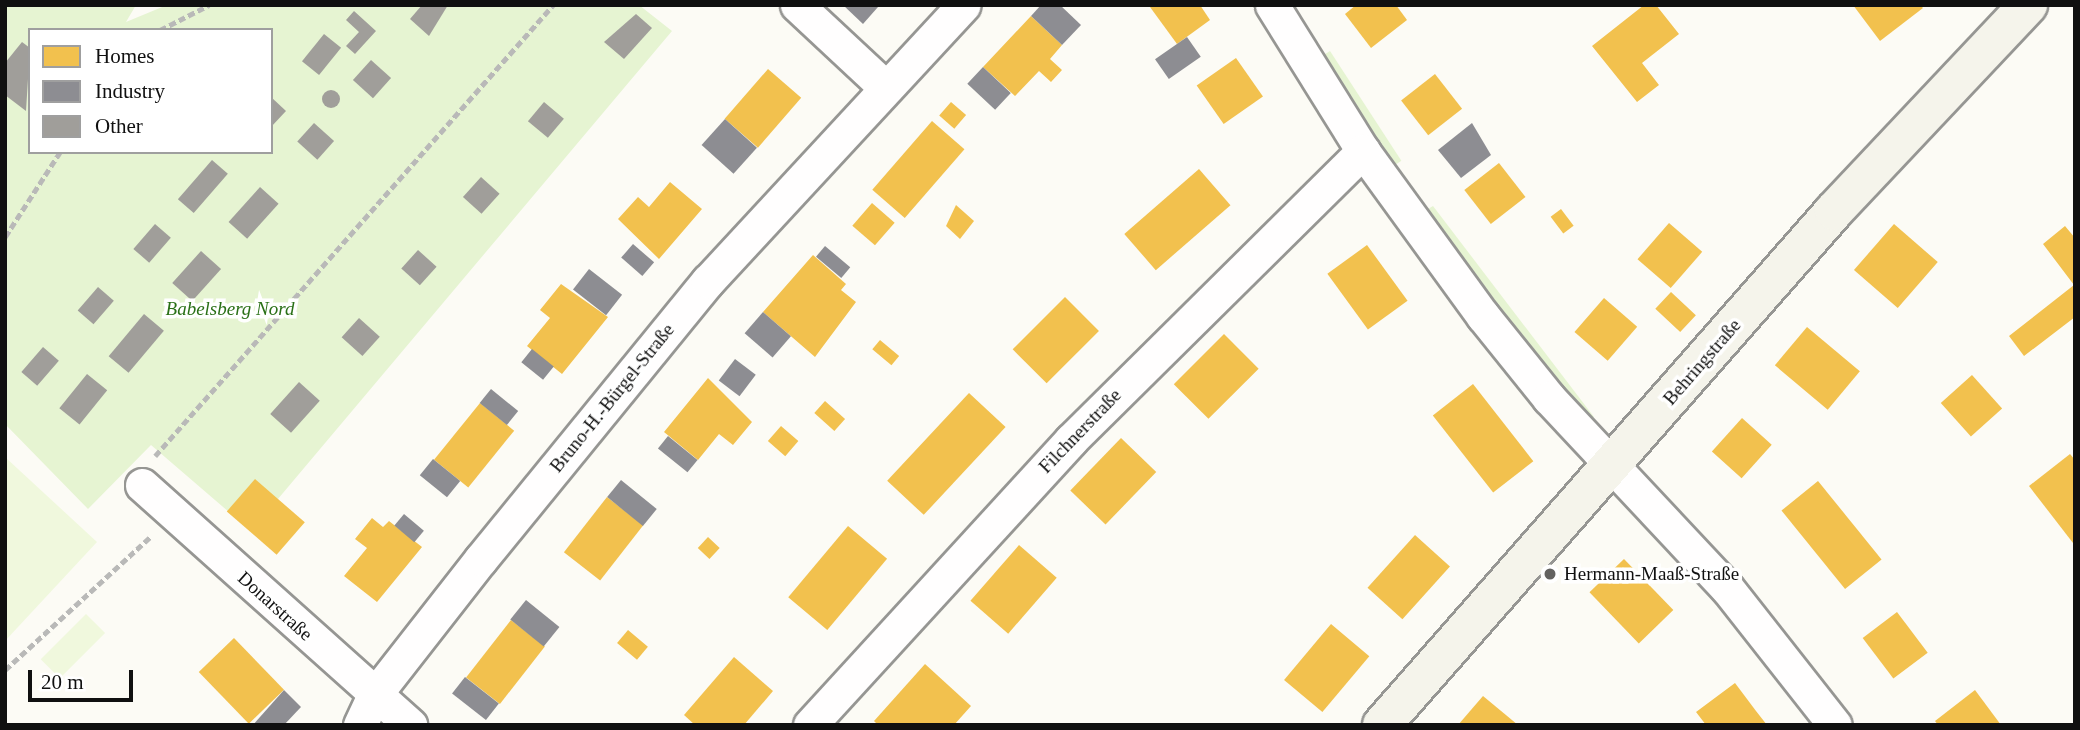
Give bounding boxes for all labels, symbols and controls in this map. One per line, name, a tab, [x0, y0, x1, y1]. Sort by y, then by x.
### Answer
legend	[28, 28, 273, 154]
text: Homes	[95, 44, 155, 68]
text: Industry	[95, 79, 165, 103]
text: Other	[95, 114, 143, 138]
park label: Babelsberg Nord	[166, 298, 294, 320]
street label: Behringstraße	[1658, 314, 1746, 410]
street label: Bruno-H.-Bürgel-Straße	[545, 319, 679, 477]
street label: Filchnerstraße	[1034, 384, 1126, 478]
place label: Hermann-Maaß-Straße	[1564, 563, 1739, 585]
street label: Donarstraße	[233, 566, 317, 646]
marker: Hermann-Maaß-Straße	[1542, 566, 1558, 582]
scale bar	[32, 656, 136, 700]
text: 20 m	[41, 670, 84, 694]

